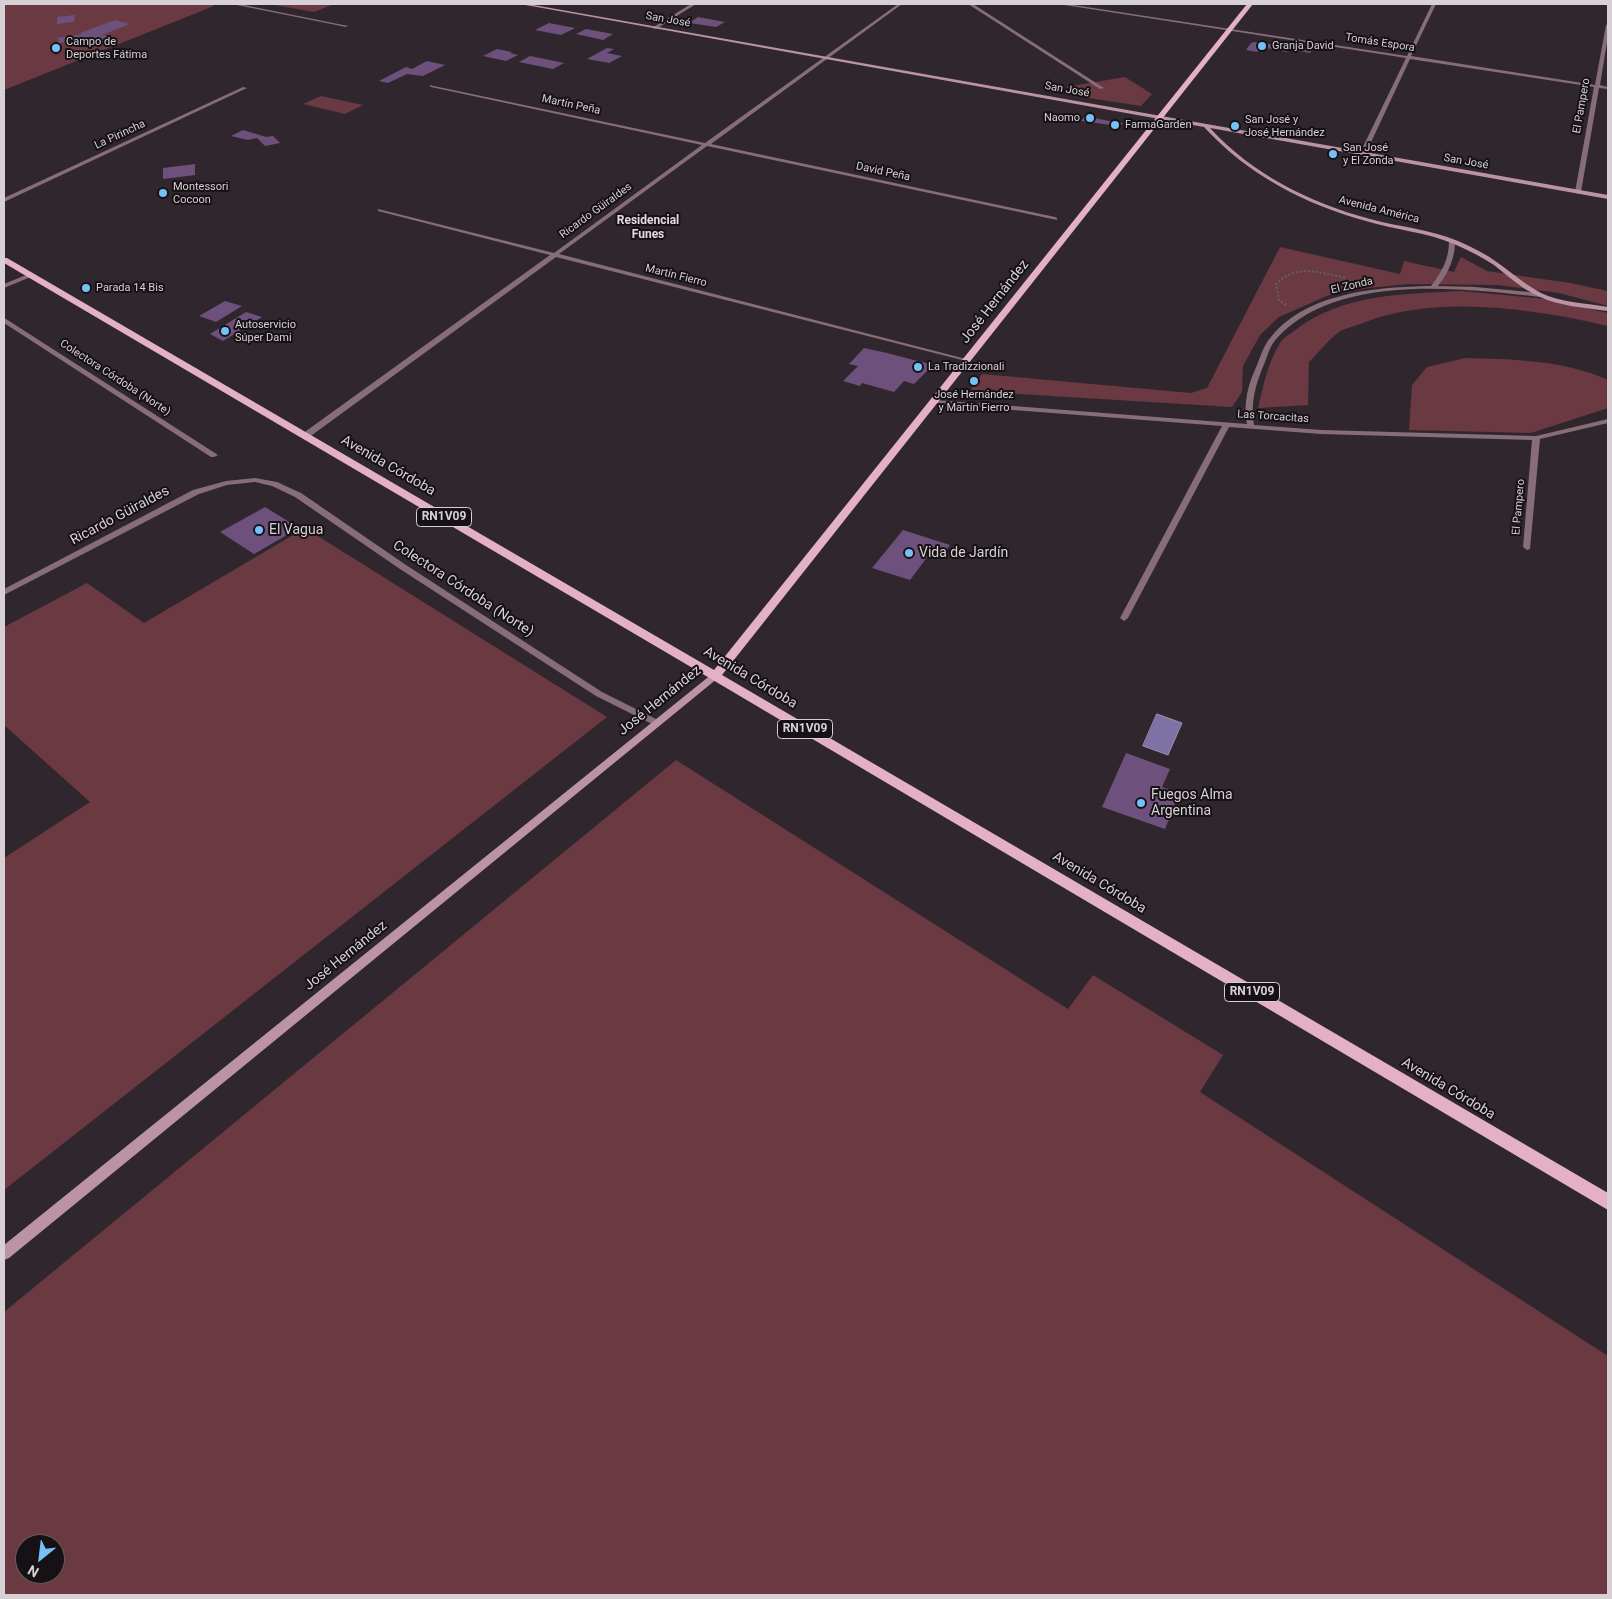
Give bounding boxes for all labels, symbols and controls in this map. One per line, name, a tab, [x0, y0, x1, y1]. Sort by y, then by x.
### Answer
street label: San José	[645, 10, 691, 30]
street label: Tomás Espora	[1344, 31, 1416, 55]
place label: Campo de Deportes Fátima	[66, 35, 147, 61]
place label: Granja David	[1272, 39, 1334, 53]
marker: Granja David	[1256, 40, 1268, 52]
marker: Campo de Deportes Fátima	[50, 42, 62, 54]
street label: El Pampero	[1571, 77, 1593, 135]
street label: San José	[1044, 80, 1090, 100]
street label: Martín Peña	[541, 92, 601, 118]
place label: Naomo	[1044, 111, 1080, 125]
marker: Naomo	[1084, 112, 1096, 124]
place label: San José y José Hernández	[1245, 113, 1325, 139]
street label: La Pirincha	[93, 117, 147, 153]
place label: FarmaGarden	[1125, 118, 1191, 132]
marker: FarmaGarden	[1109, 119, 1121, 131]
marker: San José y José Hernández	[1229, 120, 1241, 132]
place label: San José y El Zonda	[1343, 141, 1394, 167]
marker: San José y El Zonda	[1327, 148, 1339, 160]
street label: San José	[1443, 152, 1489, 172]
street label: David Peña	[855, 160, 911, 184]
place label: Montessori Cocoon	[173, 180, 228, 206]
street label: Ricardo Güiraldes	[557, 180, 635, 242]
marker: Montessori Cocoon	[157, 187, 169, 199]
street label: Avenida América	[1337, 194, 1421, 226]
district label: Residencial Funes	[617, 214, 679, 242]
street label: José Hernández	[957, 257, 1033, 347]
street label: Martín Fierro	[644, 262, 708, 290]
street label: El Zonda	[1330, 275, 1374, 297]
place label: Parada 14 Bis	[96, 281, 164, 295]
marker: Parada 14 Bis	[80, 282, 92, 294]
place label: Autoservicio Súper Dami	[235, 318, 296, 344]
marker: Autoservicio Súper Dami	[219, 325, 231, 337]
street label: Colectora Córdoba (Norte)	[57, 337, 173, 419]
place label: La Tradizzionali	[928, 360, 1004, 374]
marker: La Tradizzionali	[912, 361, 924, 373]
marker: José Hernández y Martín Fierro	[968, 375, 980, 387]
place label: José Hernández y Martín Fierro	[934, 388, 1014, 414]
street label: Las Torcacitas	[1237, 408, 1309, 426]
street label: Avenida Córdoba	[338, 432, 438, 500]
street label: El Pampero	[1510, 478, 1528, 536]
street label: Ricardo Güiraldes	[68, 483, 172, 549]
road number: RN1V09	[416, 508, 472, 526]
place label: El Vagua	[269, 522, 323, 538]
marker: El Vagua	[253, 524, 265, 536]
street label: Colectora Córdoba (Norte)	[389, 537, 537, 641]
place label: Vida de Jardín	[919, 545, 1008, 561]
marker: Vida de Jardín	[903, 547, 915, 559]
street label: Avenida Córdoba	[700, 643, 800, 713]
street label: José Hernández	[615, 663, 705, 739]
road number: RN1V09	[778, 720, 832, 739]
place label: Fuegos Alma Argentina	[1151, 787, 1233, 820]
marker: Fuegos Alma Argentina	[1135, 797, 1147, 809]
street label: Avenida Córdoba	[1049, 848, 1149, 918]
street label: José Hernández	[301, 918, 391, 994]
road number: RN1V09	[1224, 982, 1280, 1002]
street label: Avenida Córdoba	[1398, 1054, 1498, 1124]
north arrow	[15, 1534, 65, 1584]
text: N	[25, 1562, 41, 1581]

